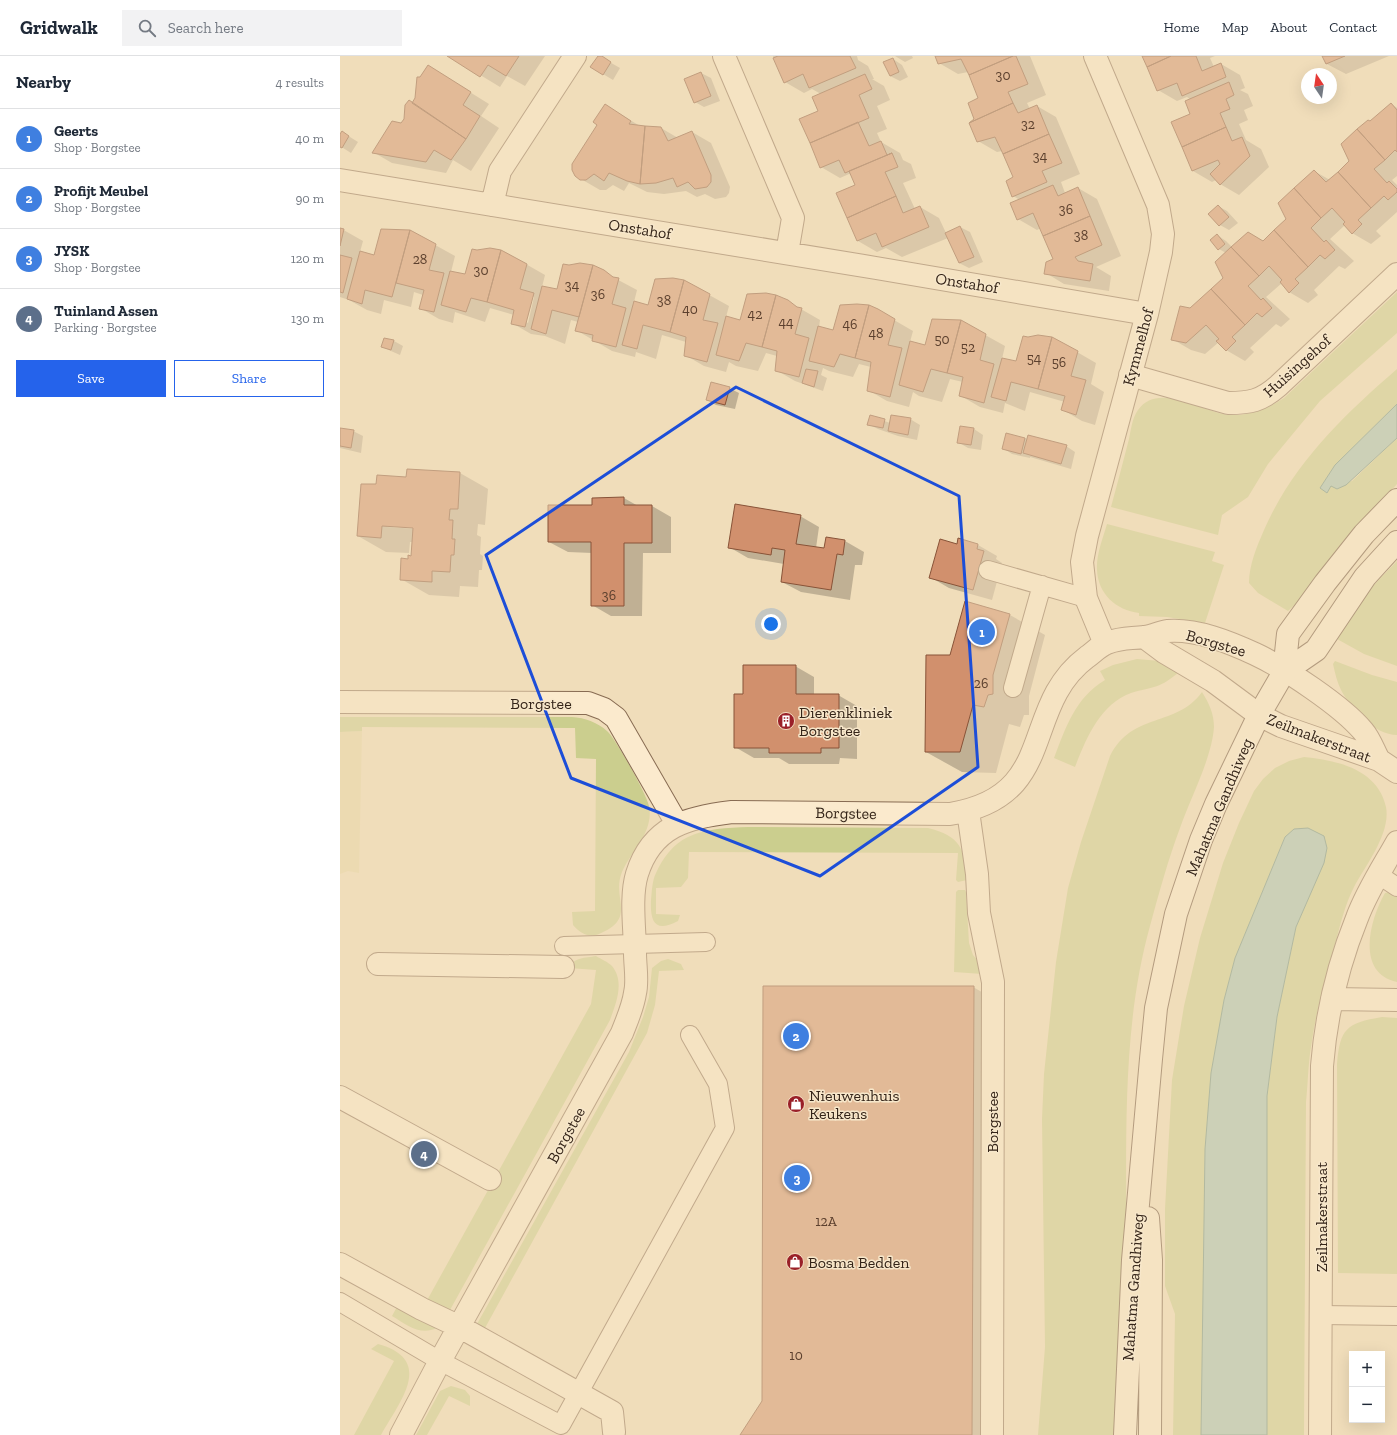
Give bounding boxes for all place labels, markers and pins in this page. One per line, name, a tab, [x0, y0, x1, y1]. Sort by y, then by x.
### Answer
pin: 1	[969, 617, 995, 647]
place label: Dierenkliniek Borgstee	[799, 703, 893, 740]
building icon: Dierenkliniek Borgstee	[776, 711, 796, 731]
pin: 2	[783, 1021, 809, 1051]
place label: Nieuwenhuis Keukens	[809, 1086, 900, 1123]
shop icon: Nieuwenhuis Keukens	[786, 1094, 806, 1114]
pin: 4	[411, 1139, 437, 1169]
pin: 3	[784, 1163, 810, 1193]
shop icon: Bosma Bedden	[785, 1252, 805, 1272]
place label: Bosma Bedden	[808, 1253, 910, 1272]

